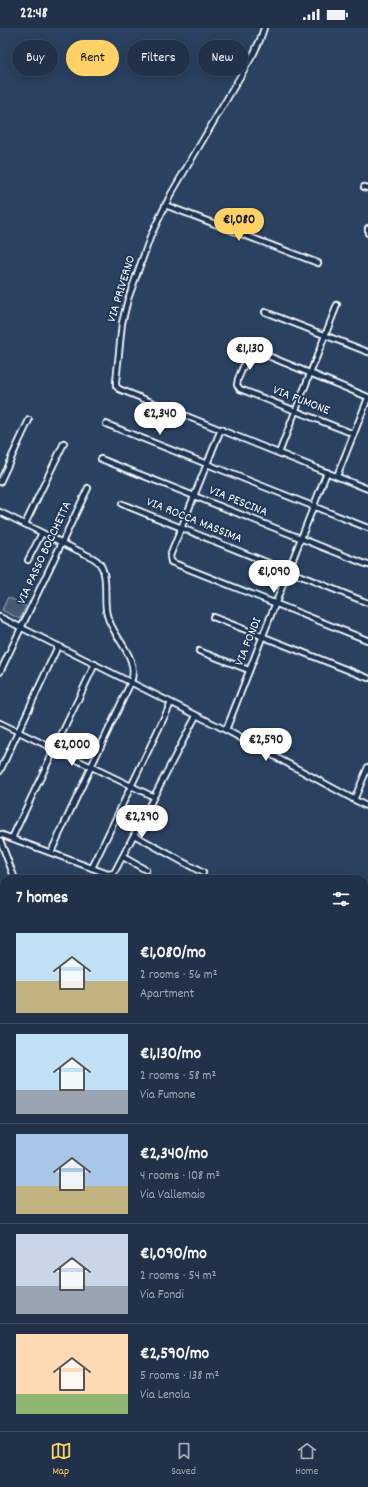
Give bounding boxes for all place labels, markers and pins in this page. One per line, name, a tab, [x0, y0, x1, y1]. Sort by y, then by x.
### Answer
pin: €1,080	[206, 208, 272, 242]
pin: €1,130	[217, 337, 283, 371]
pin: €2,340	[127, 402, 193, 436]
pin: €1,090	[241, 560, 307, 594]
pin: €2,590	[233, 728, 299, 762]
pin: €2,000	[39, 733, 105, 767]
pin: €2,290	[109, 805, 175, 839]

